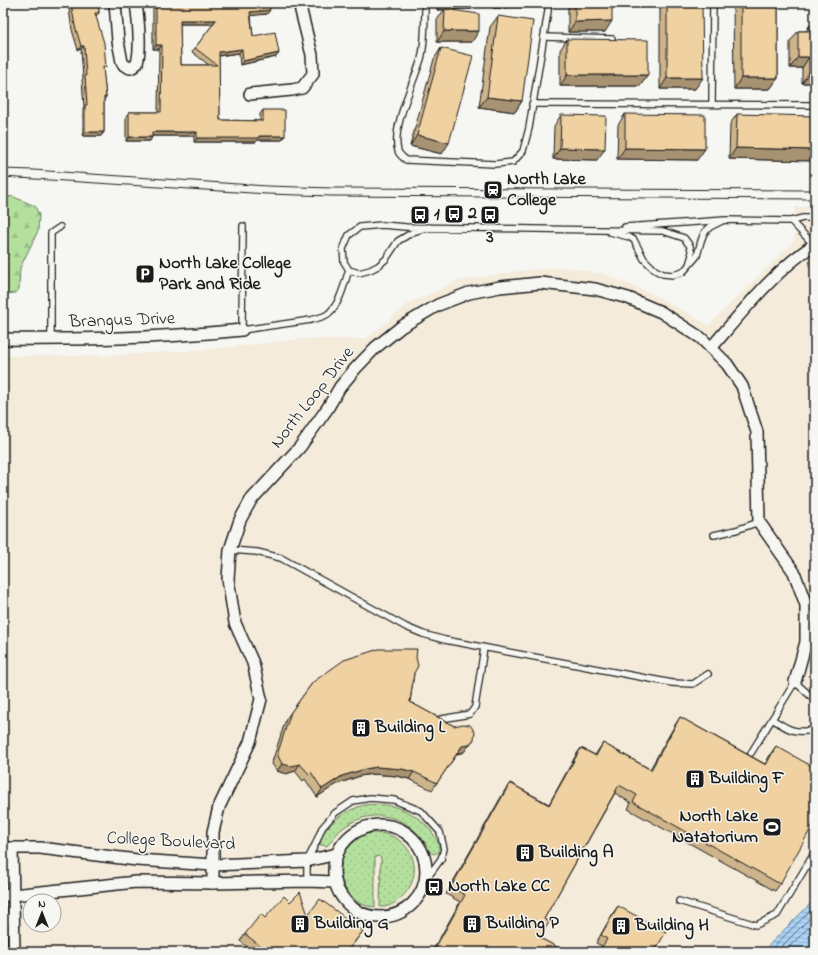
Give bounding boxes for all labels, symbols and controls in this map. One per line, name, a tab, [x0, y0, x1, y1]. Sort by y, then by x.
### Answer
place label: North Lake College	[507, 167, 586, 215]
station icon: North Lake College	[482, 179, 504, 201]
place label: 2	[467, 201, 477, 227]
place label: 1	[434, 202, 440, 228]
bus stop icon: 2	[443, 203, 465, 225]
bus stop icon: 1	[409, 204, 431, 226]
bus stop icon: 3	[479, 204, 501, 226]
place label: 3	[485, 225, 494, 251]
place label: North Lake College Park and Ride	[159, 251, 292, 298]
parking icon: North Lake College Park and Ride	[134, 263, 156, 285]
street label: Brangus Drive	[68, 306, 176, 337]
street label: North Loop Drive	[265, 341, 362, 455]
place label: Building L	[374, 715, 445, 742]
building icon: Building L	[350, 717, 372, 739]
place label: Building F	[708, 766, 784, 793]
building icon: Building F	[684, 768, 706, 790]
place label: North Lake Natatorium	[672, 804, 759, 851]
sports icon: North Lake Natatorium	[761, 816, 783, 838]
street label: College Boulevard	[106, 826, 236, 859]
place label: Building A	[538, 840, 614, 867]
building icon: Building A	[514, 842, 536, 864]
place label: North Lake CC	[448, 874, 550, 900]
bus stop icon: North Lake CC	[423, 876, 445, 898]
north arrow	[22, 893, 62, 933]
text: N	[38, 896, 46, 912]
place label: Building G	[313, 911, 389, 938]
place label: Building P	[485, 911, 559, 938]
building icon: Building G	[289, 913, 311, 935]
building icon: Building P	[461, 913, 483, 935]
place label: Building H	[634, 913, 709, 940]
building icon: Building H	[610, 915, 632, 937]

